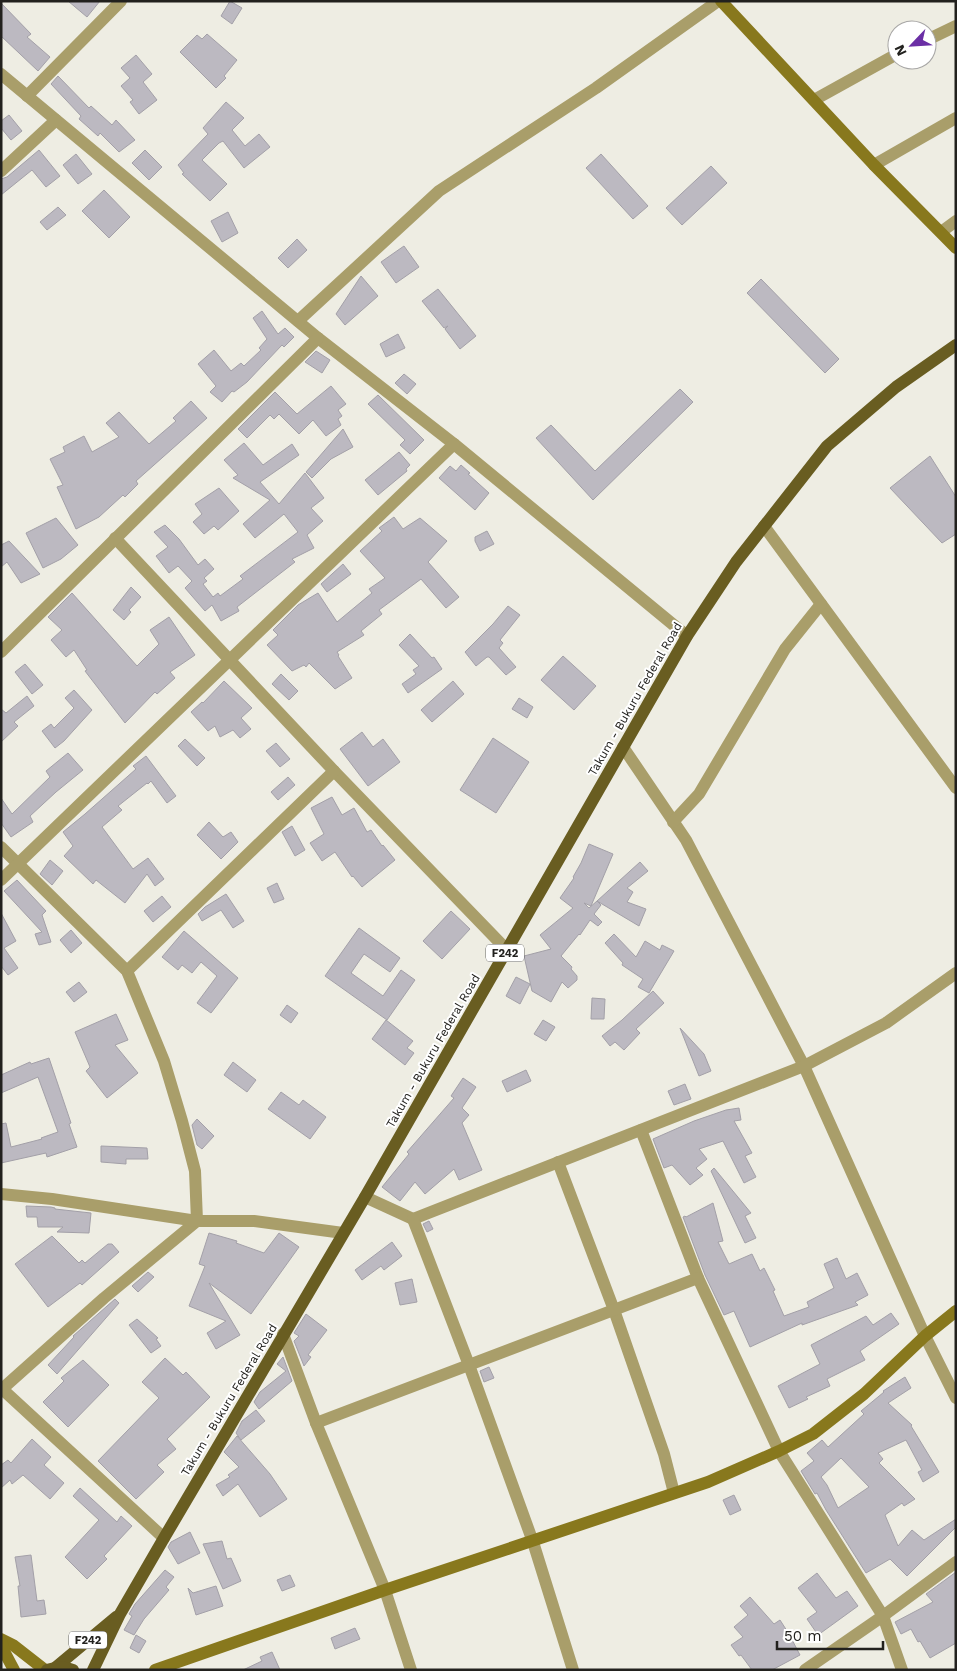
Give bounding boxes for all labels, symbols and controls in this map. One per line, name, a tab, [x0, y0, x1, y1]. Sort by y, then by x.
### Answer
north arrow	[887, 20, 937, 70]
text: N	[891, 42, 910, 59]
street label: Takum - Bukuru Federal Road	[585, 620, 685, 778]
road number: F242	[486, 944, 524, 961]
street label: Takum - Bukuru Federal Road	[383, 972, 483, 1130]
street label: Takum - Bukuru Federal Road	[178, 1321, 280, 1479]
scale bar	[777, 1618, 883, 1650]
text: 50 m	[784, 1627, 821, 1645]
road number: F242	[69, 1632, 107, 1648]

